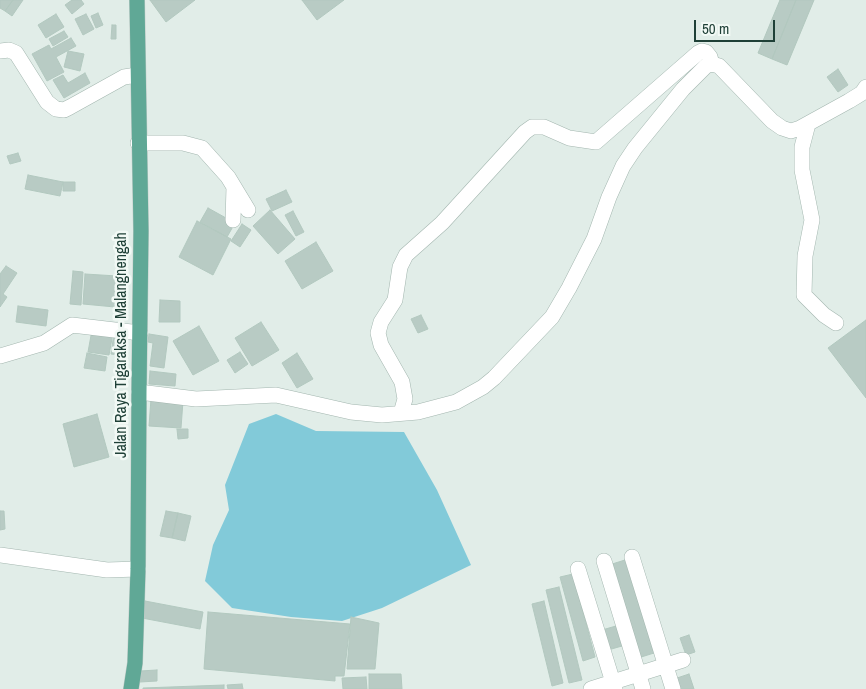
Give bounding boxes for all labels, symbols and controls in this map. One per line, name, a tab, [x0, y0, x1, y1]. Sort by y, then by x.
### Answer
scale bar	[696, 10, 777, 42]
text: 50 m	[702, 18, 729, 39]
street label: Jalan Raya Tigaraksa - Malangnengah	[112, 232, 132, 458]

